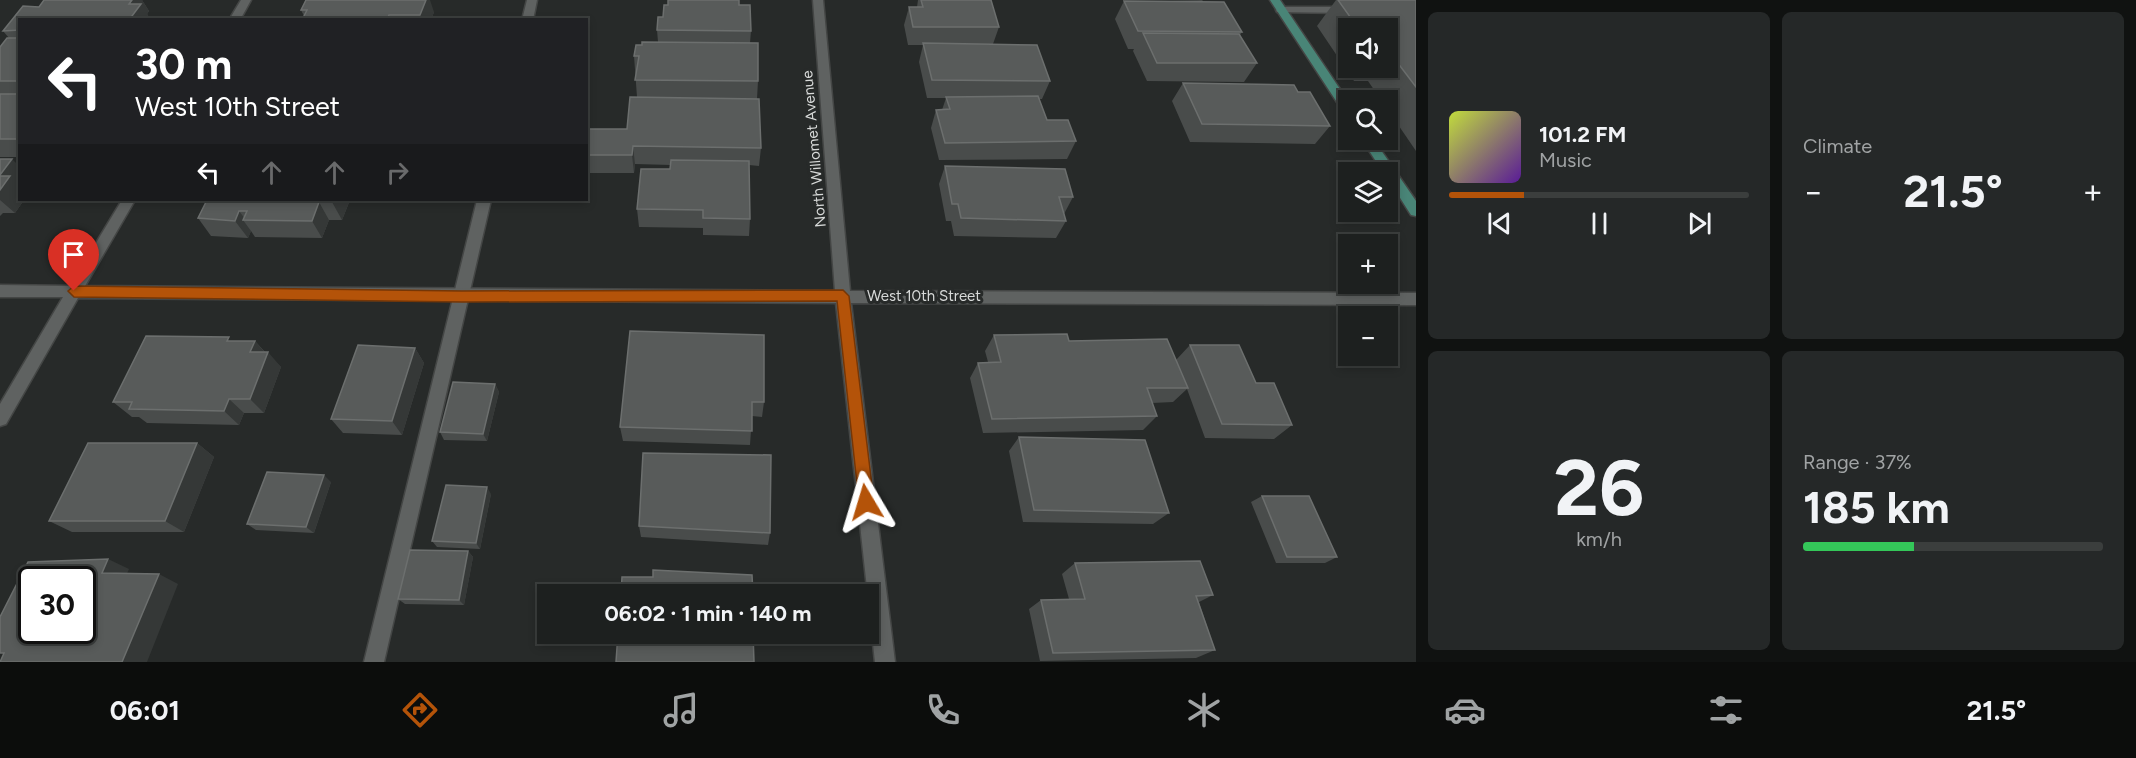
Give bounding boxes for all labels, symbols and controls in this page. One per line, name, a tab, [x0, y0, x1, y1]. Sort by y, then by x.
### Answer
map controls	[1338, 18, 1398, 366]
button: sound	[1338, 18, 1398, 78]
text: 30 m	[135, 39, 232, 90]
icon: left	[36, 42, 114, 120]
street label: North Willomet Avenue	[798, 70, 830, 228]
text: West 10th Street	[135, 90, 340, 123]
button: search	[1338, 90, 1398, 150]
text: 101.2 FM	[1539, 121, 1626, 148]
text: Climate	[1803, 134, 1872, 158]
text: Music	[1539, 148, 1592, 172]
icon: left	[192, 156, 225, 189]
icon: ahead	[255, 156, 288, 189]
icon: ahead	[318, 156, 351, 189]
icon: right	[381, 156, 414, 189]
button: layers	[1338, 162, 1398, 222]
text: 21.5°	[1903, 164, 2003, 218]
text: −	[1803, 172, 1824, 211]
text: +	[2082, 172, 2103, 211]
icon: previous	[1483, 207, 1516, 240]
icon: pause	[1583, 207, 1616, 240]
icon: next	[1683, 207, 1716, 240]
pin	[48, 229, 99, 291]
button: +	[1338, 234, 1398, 294]
icon: arrive	[57, 238, 90, 271]
street label: West 10th Street	[867, 287, 981, 305]
button: −	[1338, 306, 1398, 366]
text: 26	[1554, 441, 1644, 535]
text: Range · 37%	[1803, 450, 1912, 474]
position arrow	[834, 470, 898, 534]
text: 185 km	[1803, 480, 1950, 534]
text: km/h	[1576, 527, 1622, 551]
speed limit sign: 30	[18, 566, 96, 644]
text: 06:02 · 1 min · 140 m	[605, 600, 811, 627]
icon: directions	[399, 689, 441, 731]
icon: music	[660, 689, 702, 731]
icon: phone	[922, 689, 964, 731]
icon: climate	[1183, 689, 1225, 731]
icon: car	[1444, 689, 1486, 731]
icon: filters	[1705, 689, 1747, 731]
text: 06:01	[110, 694, 180, 727]
text: 21.5°	[1967, 694, 2026, 727]

